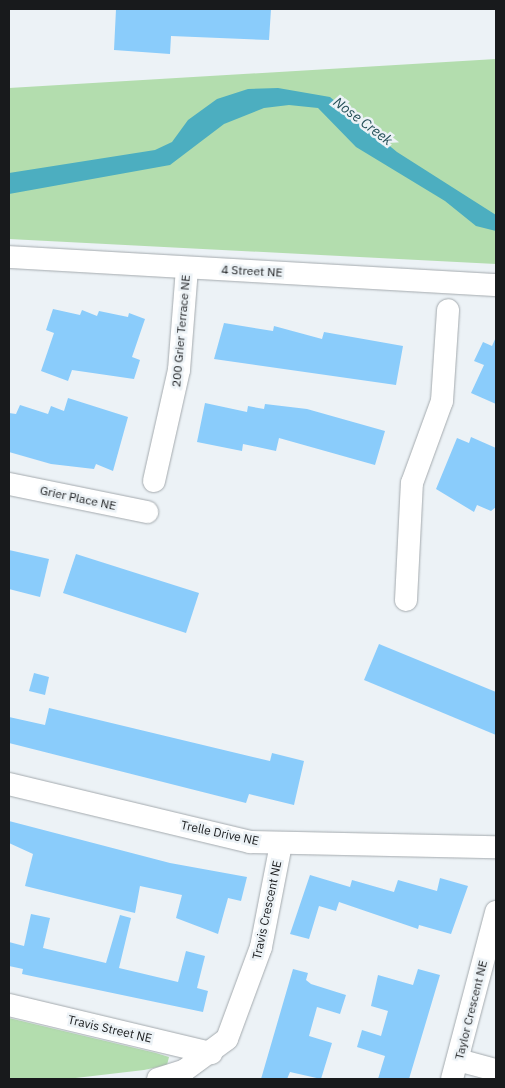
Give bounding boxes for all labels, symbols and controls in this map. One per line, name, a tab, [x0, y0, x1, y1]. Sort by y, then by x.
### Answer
water label: Nose Creek	[330, 93, 396, 149]
street label: 4 Street NE	[221, 262, 283, 280]
street label: 200 Grier Terrace NE	[169, 274, 193, 388]
street label: Grier Place NE	[39, 483, 117, 513]
street label: Trelle Drive NE	[180, 818, 260, 848]
street label: Travis Crescent NE	[249, 859, 285, 961]
street label: Taylor Crescent NE	[452, 959, 490, 1061]
street label: Travis Street NE	[67, 1012, 153, 1046]

